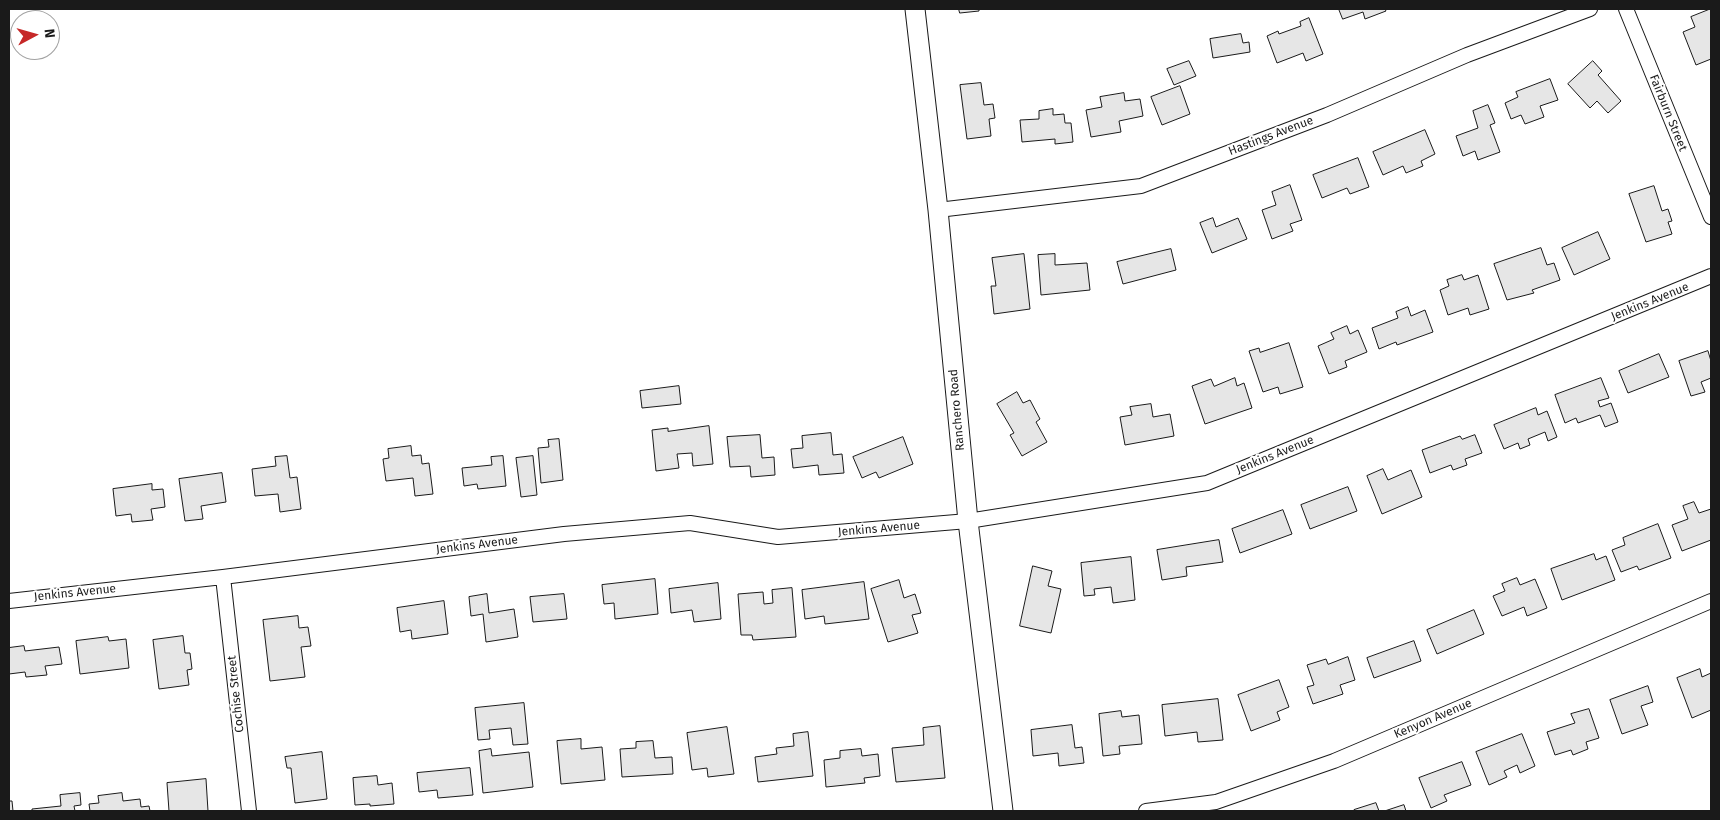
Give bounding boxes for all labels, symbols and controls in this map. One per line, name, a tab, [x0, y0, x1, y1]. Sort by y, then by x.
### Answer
north arrow	[10, 10, 60, 60]
text: N	[40, 28, 58, 39]
street label: Fairburn Street	[1646, 73, 1690, 153]
street label: Hastings Avenue	[1227, 113, 1315, 159]
street label: Jenkins Avenue	[1609, 280, 1691, 324]
street label: Ranchero Road	[946, 368, 968, 452]
street label: Jenkins Avenue	[1234, 433, 1316, 477]
street label: Jenkins Avenue	[837, 518, 921, 540]
street label: Jenkins Avenue	[435, 533, 519, 557]
street label: Jenkins Avenue	[33, 582, 117, 604]
street label: Cochise Street	[225, 655, 247, 733]
street label: Kenyon Avenue	[1392, 696, 1474, 742]

